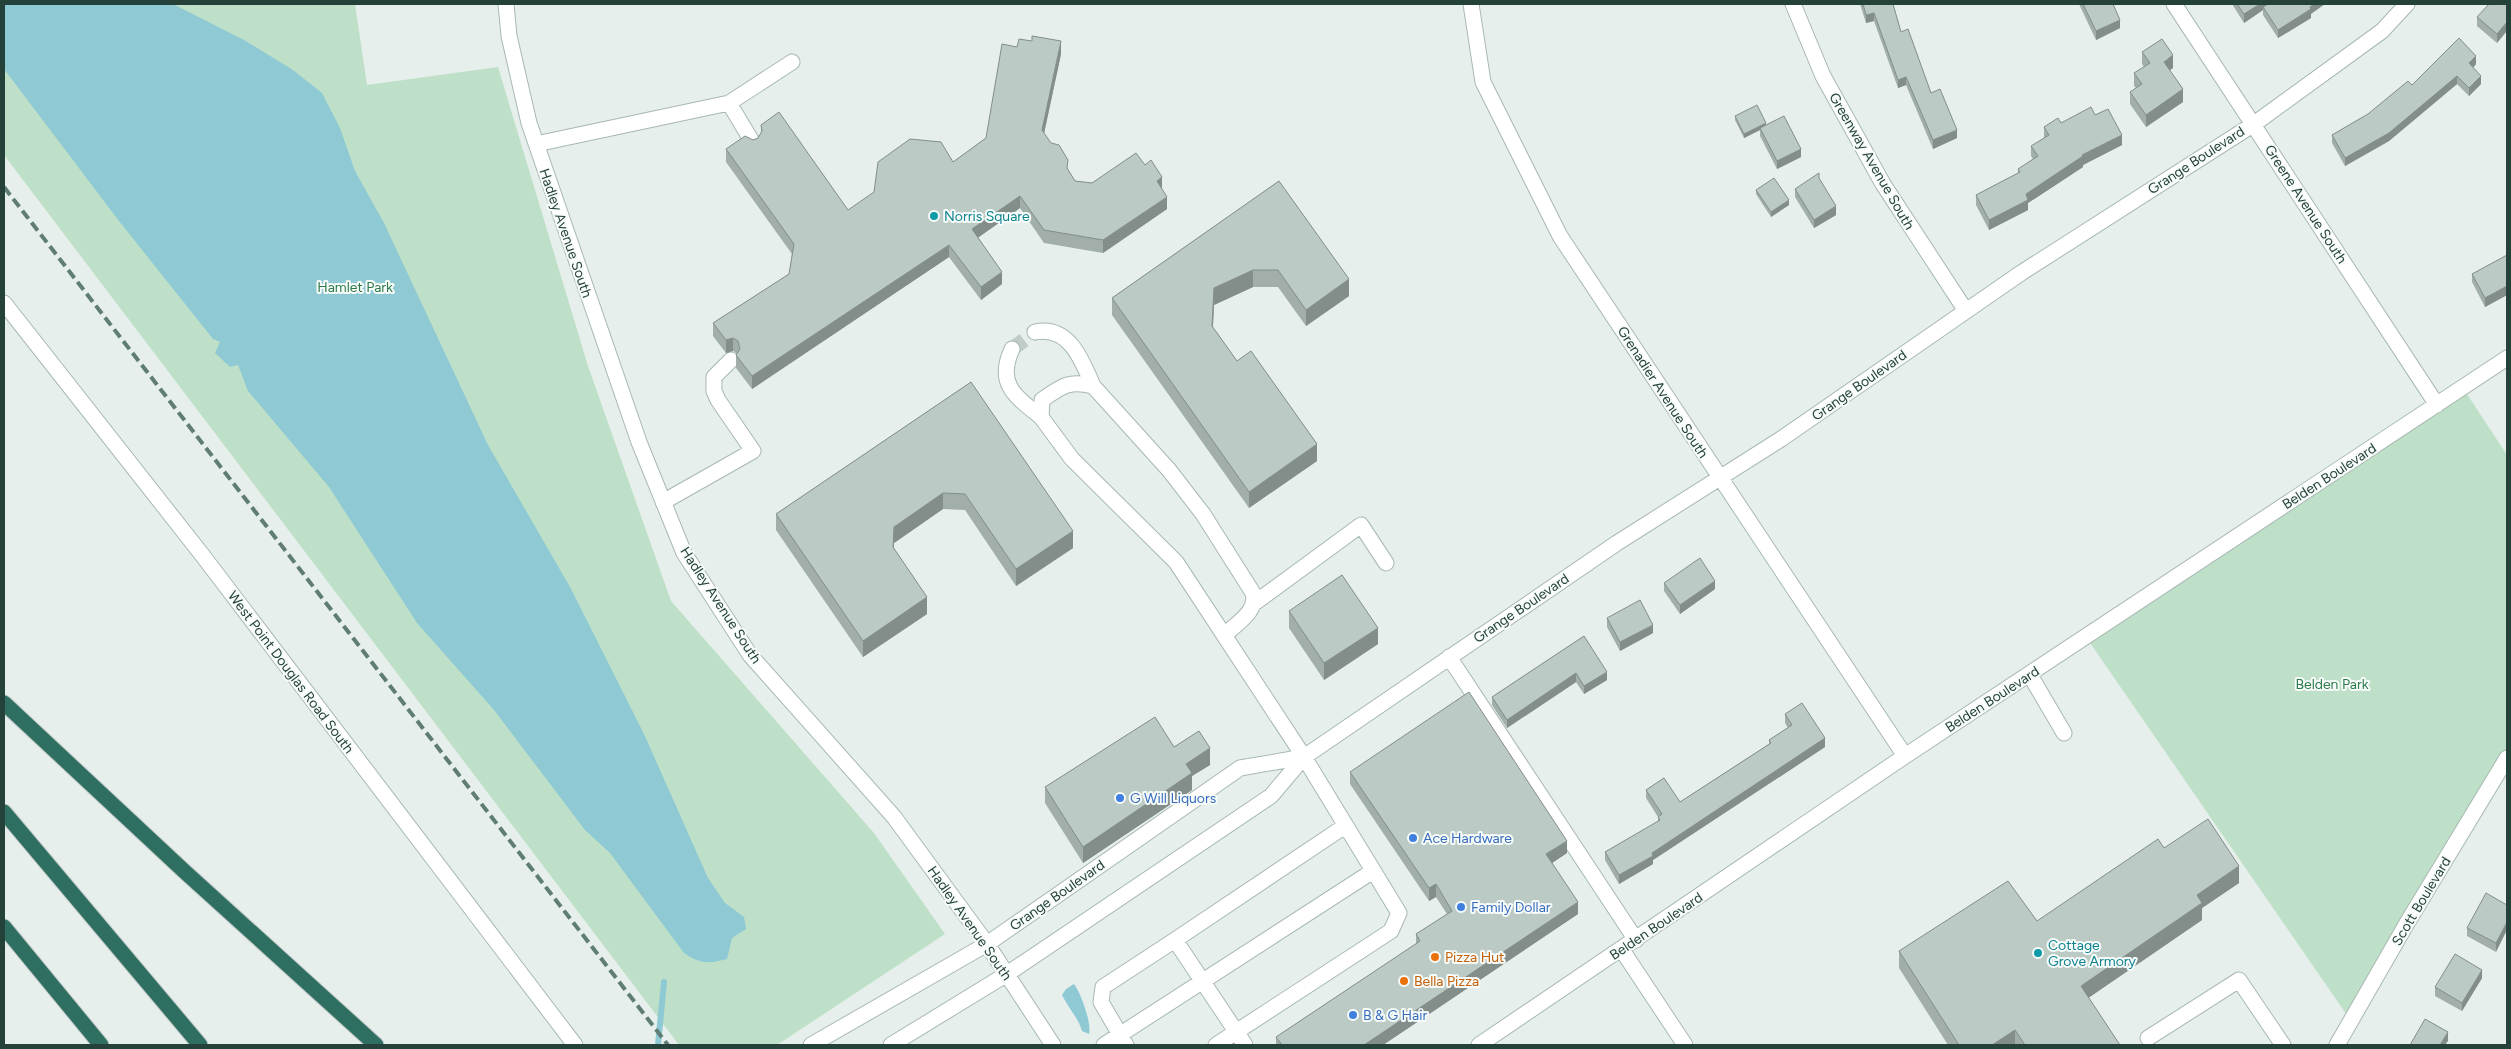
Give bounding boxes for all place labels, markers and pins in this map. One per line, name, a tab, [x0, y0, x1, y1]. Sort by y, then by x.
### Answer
place label: Norris Square	[944, 208, 1030, 225]
marker: Norris Square	[928, 210, 940, 222]
place label: G Will Liquors	[1130, 790, 1216, 807]
marker: G Will Liquors	[1114, 792, 1126, 804]
place label: Ace Hardware	[1423, 830, 1512, 847]
marker: Ace Hardware	[1407, 832, 1419, 844]
place label: Family Dollar	[1471, 899, 1551, 916]
marker: Family Dollar	[1455, 901, 1467, 913]
place label: Cottage Grove Armory	[2048, 937, 2136, 970]
marker: Cottage Grove Armory	[2032, 947, 2044, 959]
place label: Pizza Hut	[1445, 949, 1504, 966]
marker: Pizza Hut	[1429, 951, 1441, 963]
place label: Bella Pizza	[1414, 973, 1479, 990]
marker: Bella Pizza	[1398, 975, 1410, 987]
place label: B & G Hair	[1363, 1007, 1427, 1024]
marker: B & G Hair	[1347, 1009, 1359, 1021]

